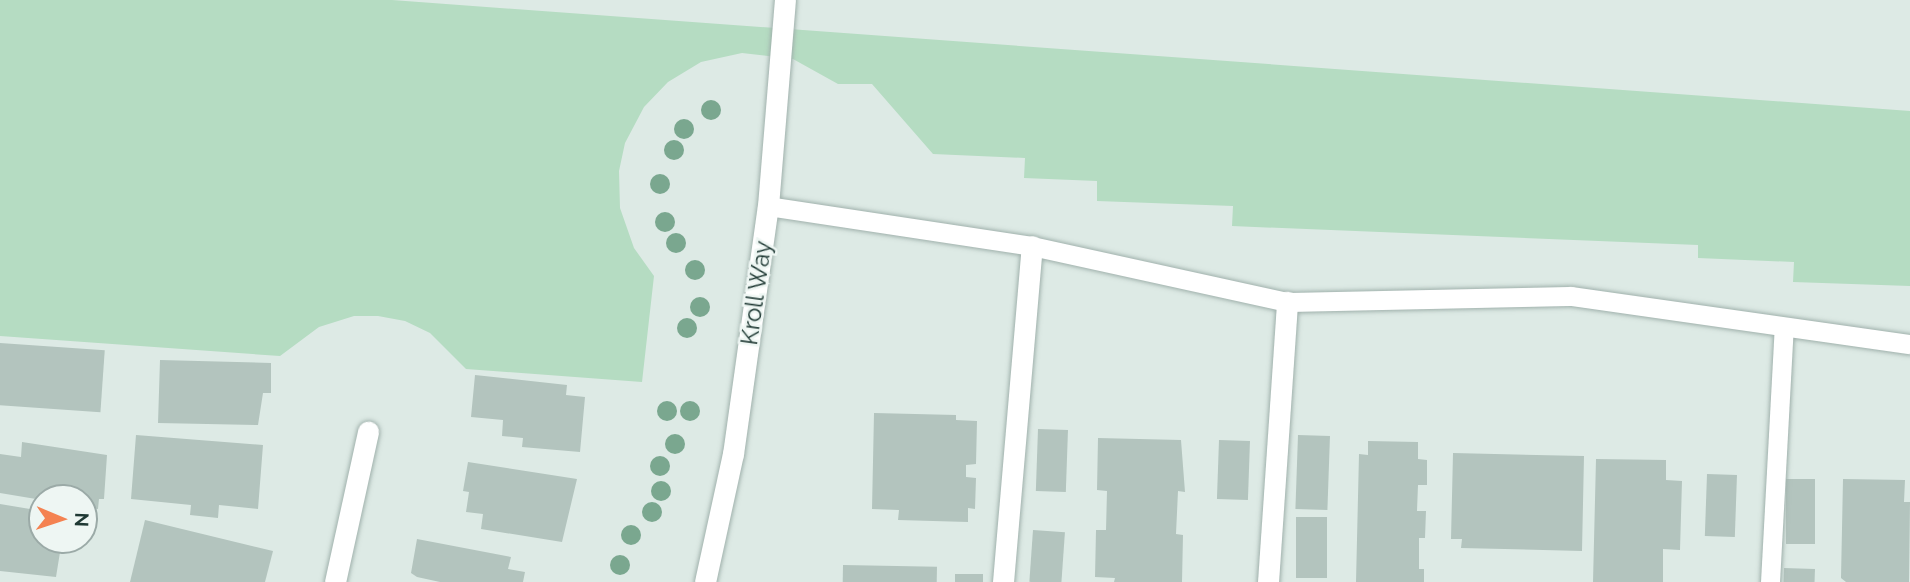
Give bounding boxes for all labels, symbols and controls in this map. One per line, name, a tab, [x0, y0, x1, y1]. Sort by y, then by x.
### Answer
street label: Kroll Way	[734, 238, 778, 348]
north arrow	[28, 484, 98, 554]
text: N	[71, 512, 93, 527]

